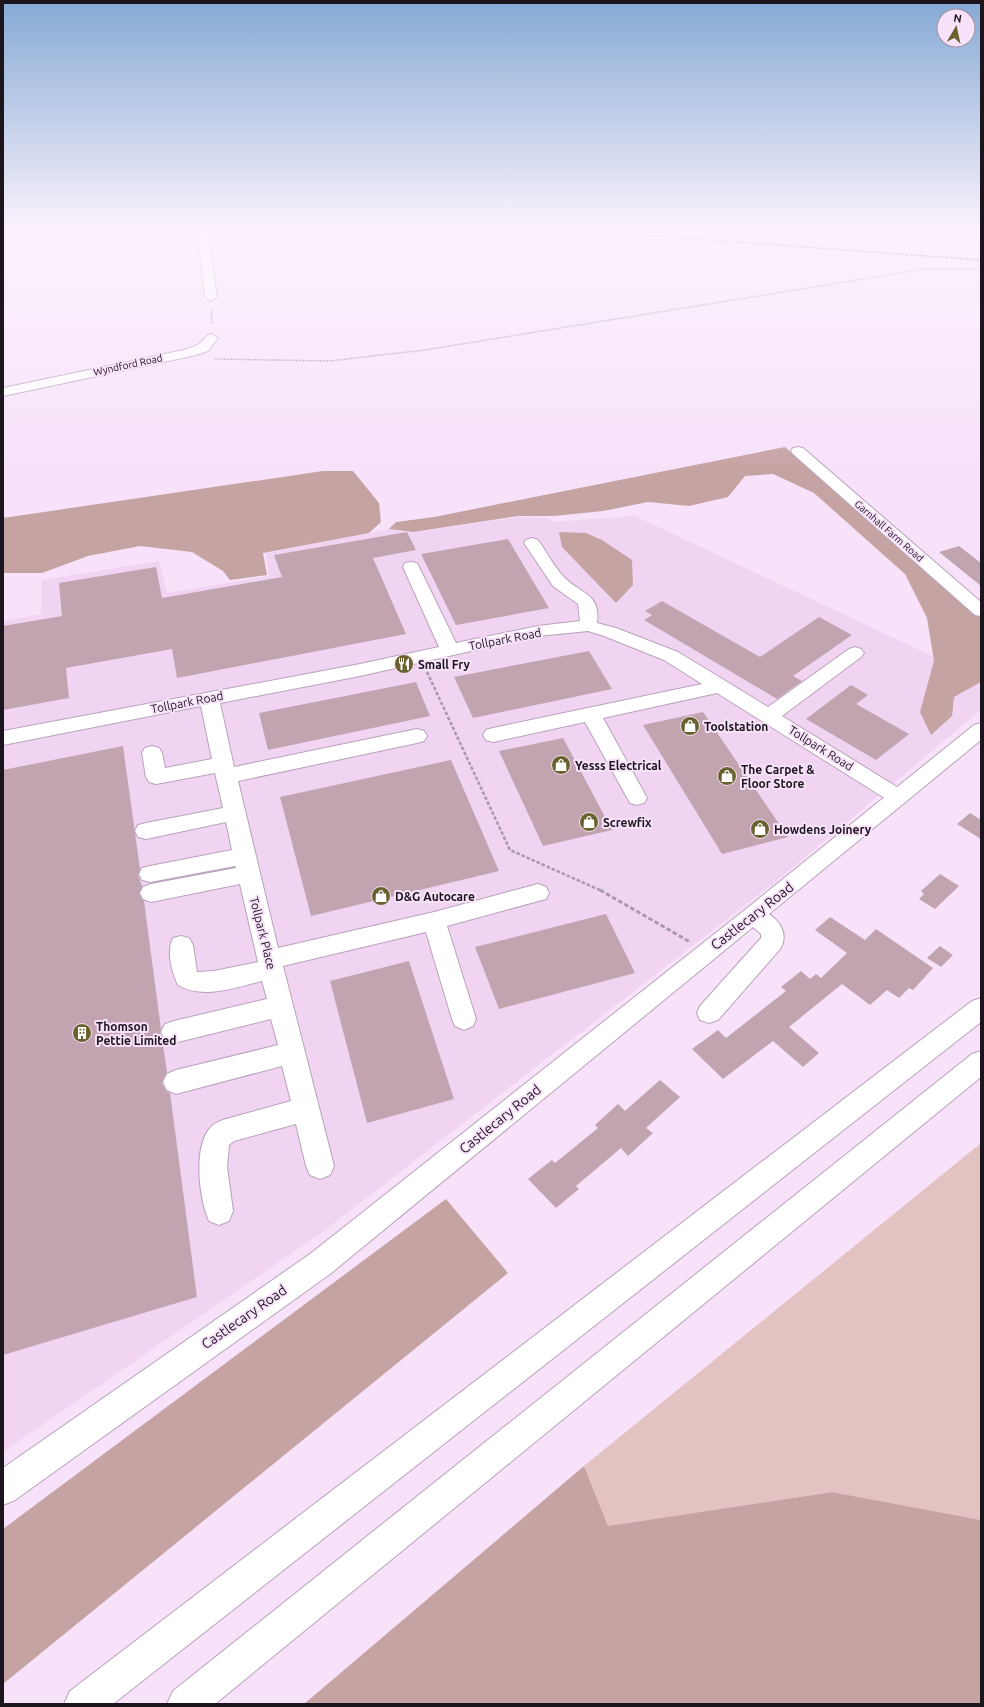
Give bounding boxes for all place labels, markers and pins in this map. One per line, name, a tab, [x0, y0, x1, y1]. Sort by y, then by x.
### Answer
restaurant icon: Small Fry	[393, 653, 415, 675]
place label: Small Fry	[418, 658, 471, 671]
shop icon: Toolstation	[679, 715, 701, 737]
place label: Toolstation	[704, 720, 768, 733]
shop icon: Yesss Electrical	[550, 754, 572, 776]
place label: Yesss Electrical	[575, 759, 662, 772]
place label: The Carpet & Floor Store	[741, 763, 815, 790]
shop icon: The Carpet & Floor Store	[716, 765, 738, 787]
shop icon: Screwfix	[578, 811, 600, 833]
place label: Screwfix	[603, 816, 652, 829]
shop icon: Howdens Joinery	[749, 818, 771, 840]
place label: Howdens Joinery	[774, 823, 872, 836]
shop icon: D&G Autocare	[370, 885, 392, 907]
place label: D&G Autocare	[395, 890, 475, 903]
place label: Thomson Pettie Limited	[96, 1020, 176, 1047]
building icon: Thomson Pettie Limited	[71, 1022, 93, 1044]

